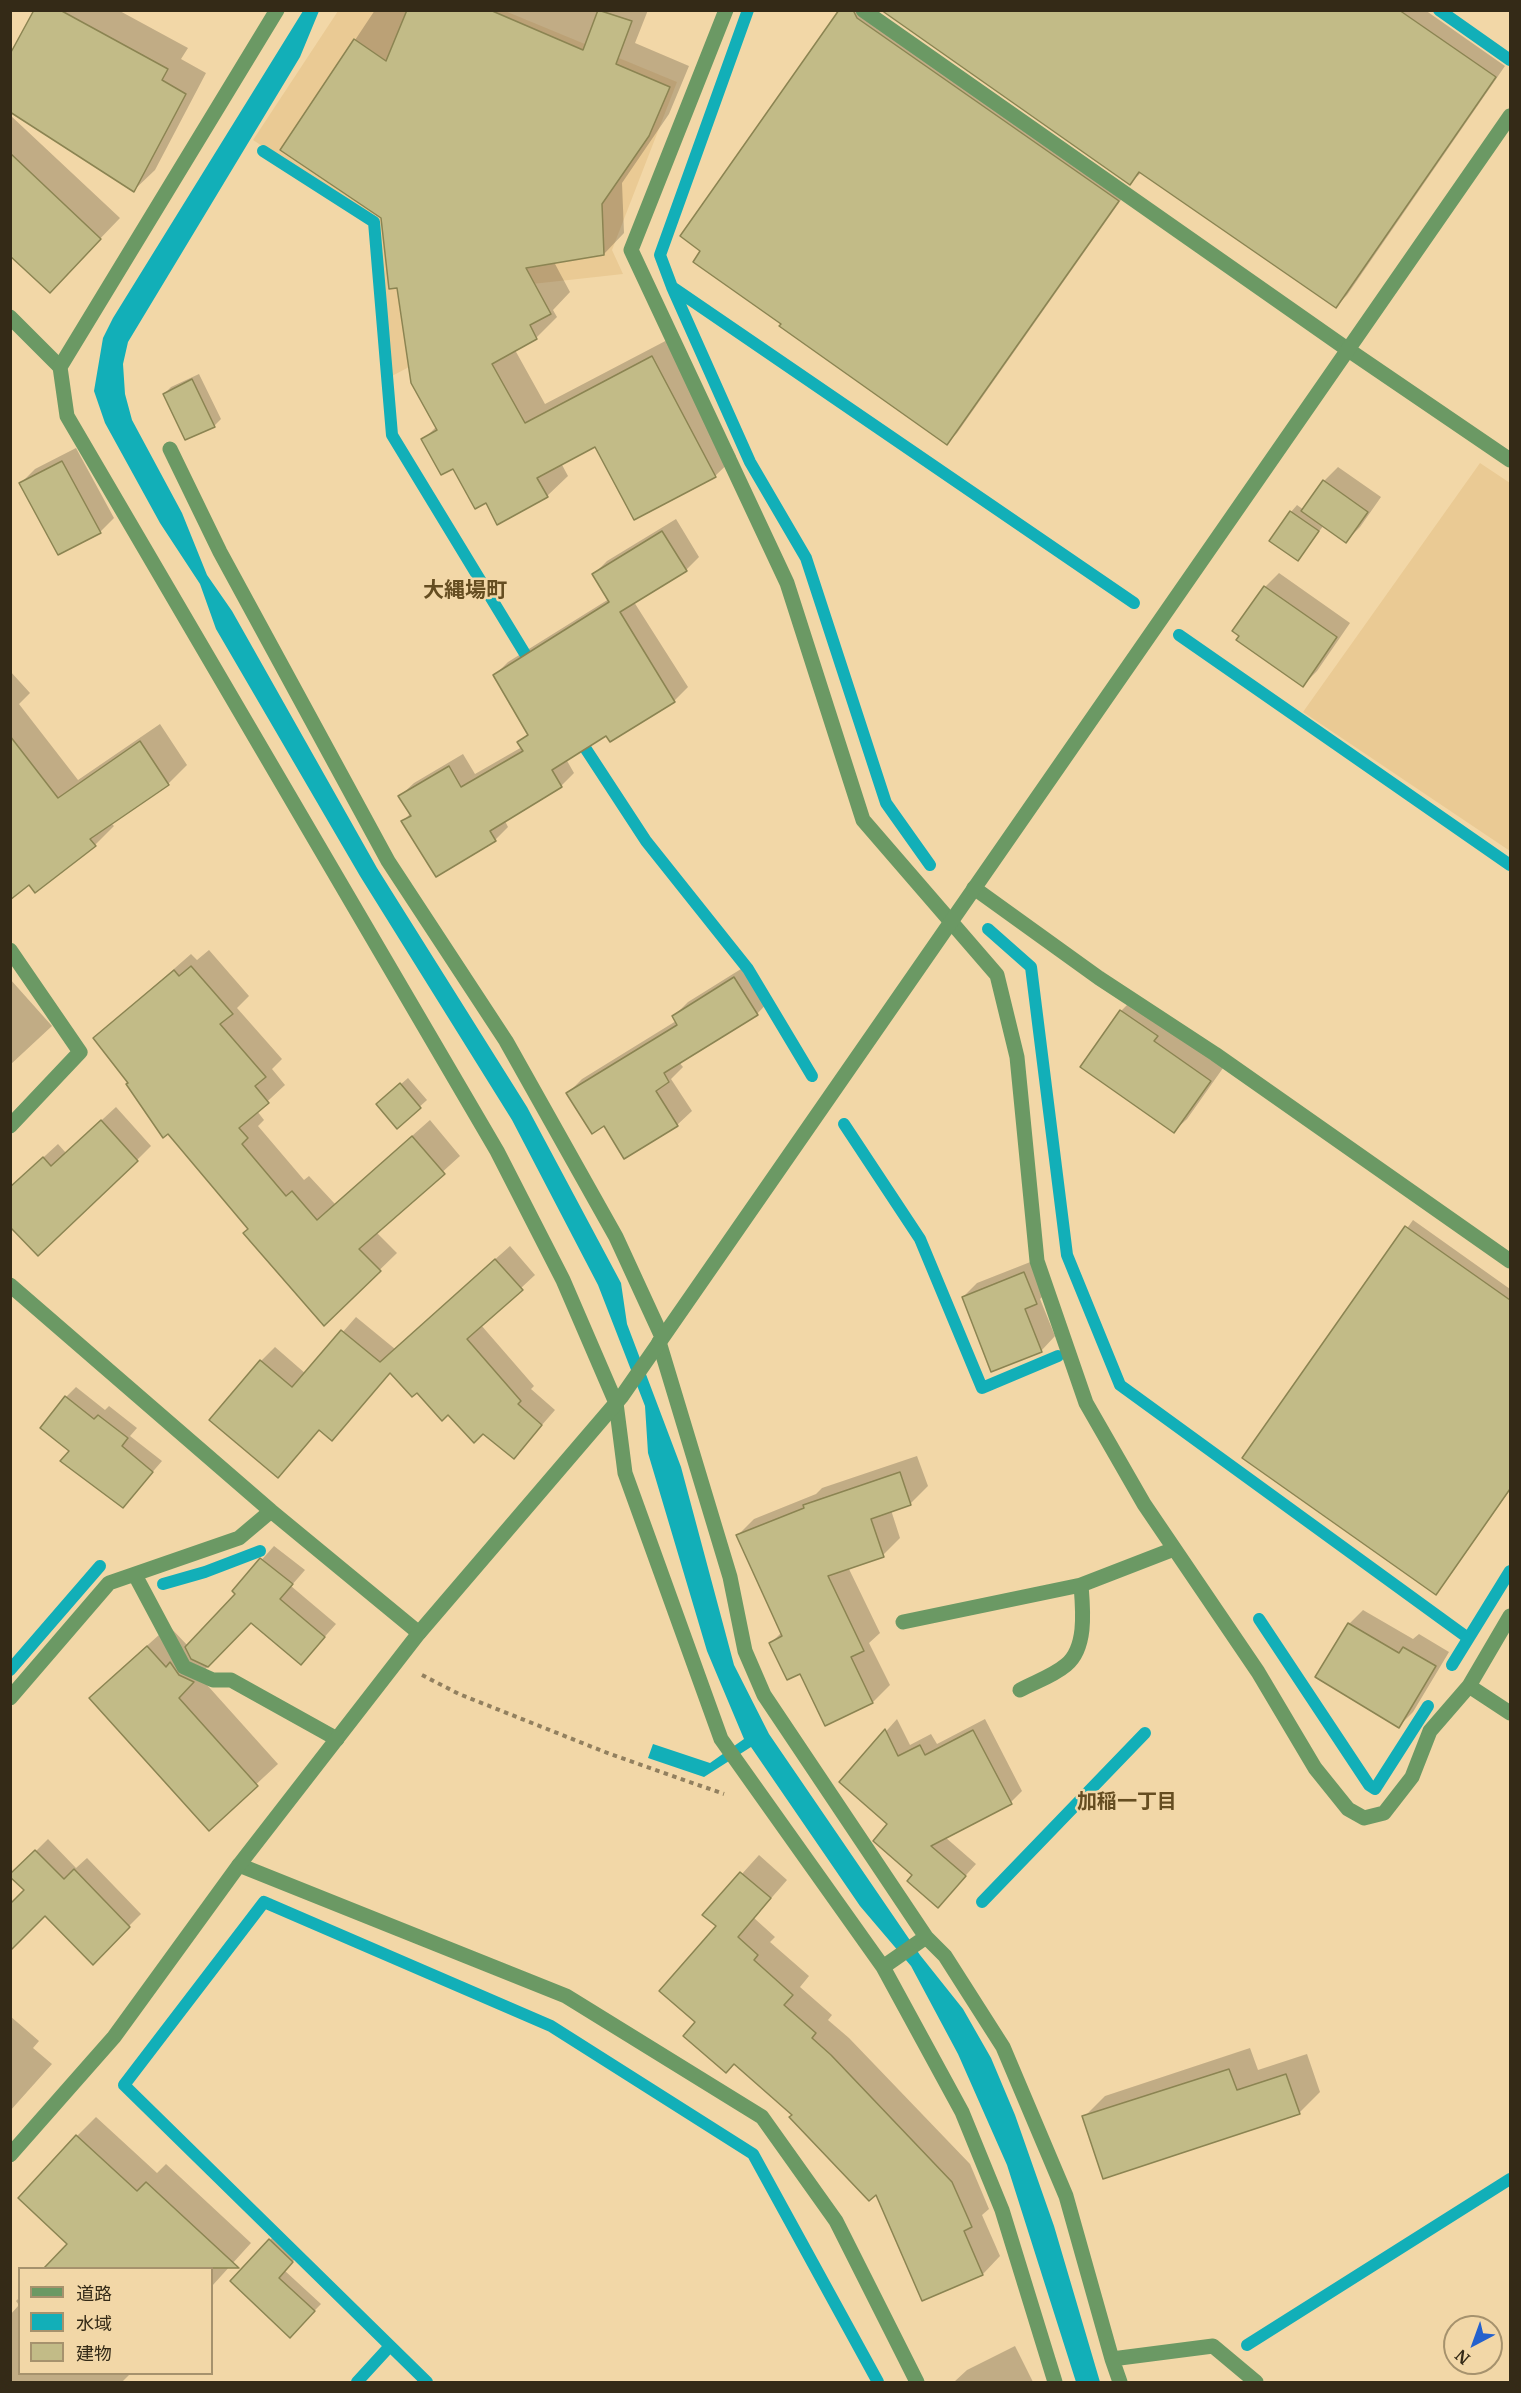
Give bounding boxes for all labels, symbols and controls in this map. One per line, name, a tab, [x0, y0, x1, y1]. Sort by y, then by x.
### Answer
district label: 大縄場町	[423, 578, 507, 604]
district label: 加稲一丁目	[1077, 1790, 1177, 1814]
legend	[18, 2267, 213, 2375]
text: 道路	[76, 2282, 112, 2305]
text: 水域	[76, 2312, 112, 2335]
north arrow	[1443, 2315, 1503, 2375]
text: 建物	[76, 2342, 112, 2365]
text: N	[1451, 2345, 1474, 2369]

